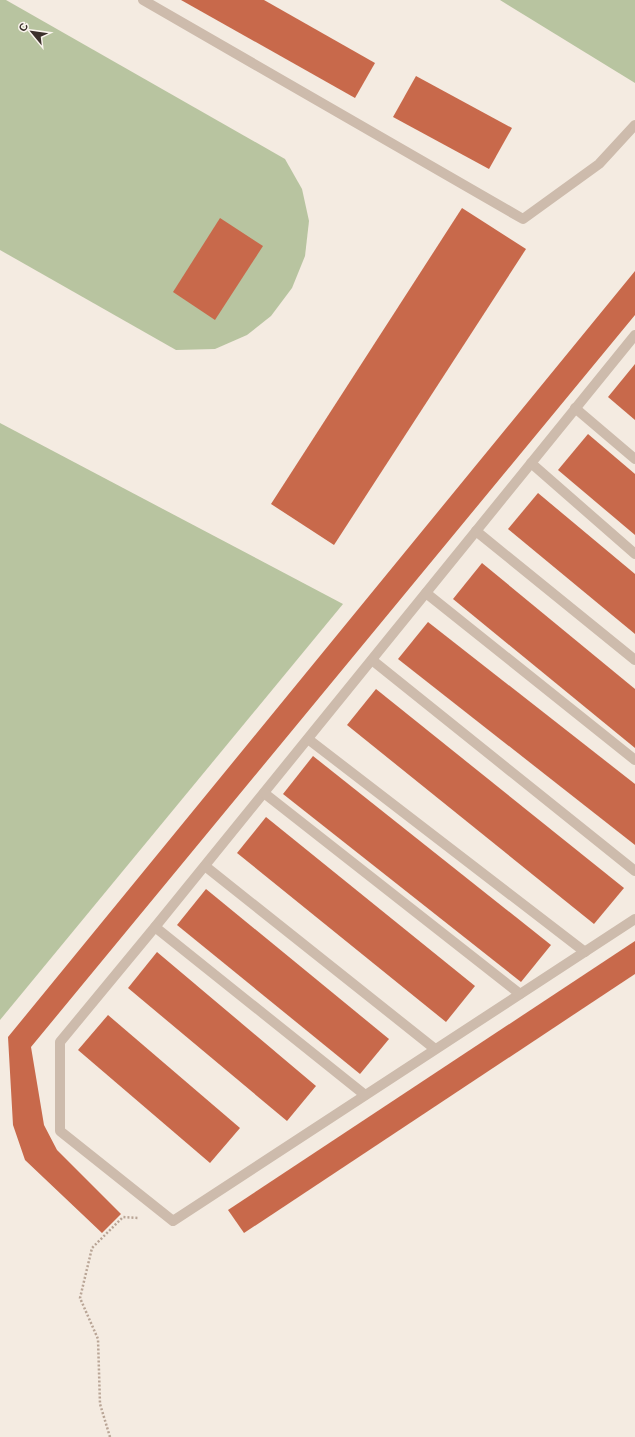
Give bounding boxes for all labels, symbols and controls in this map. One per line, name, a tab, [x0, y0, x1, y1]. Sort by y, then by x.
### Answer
north arrow	[12, 12, 52, 52]
text: С	[16, 21, 30, 34]

